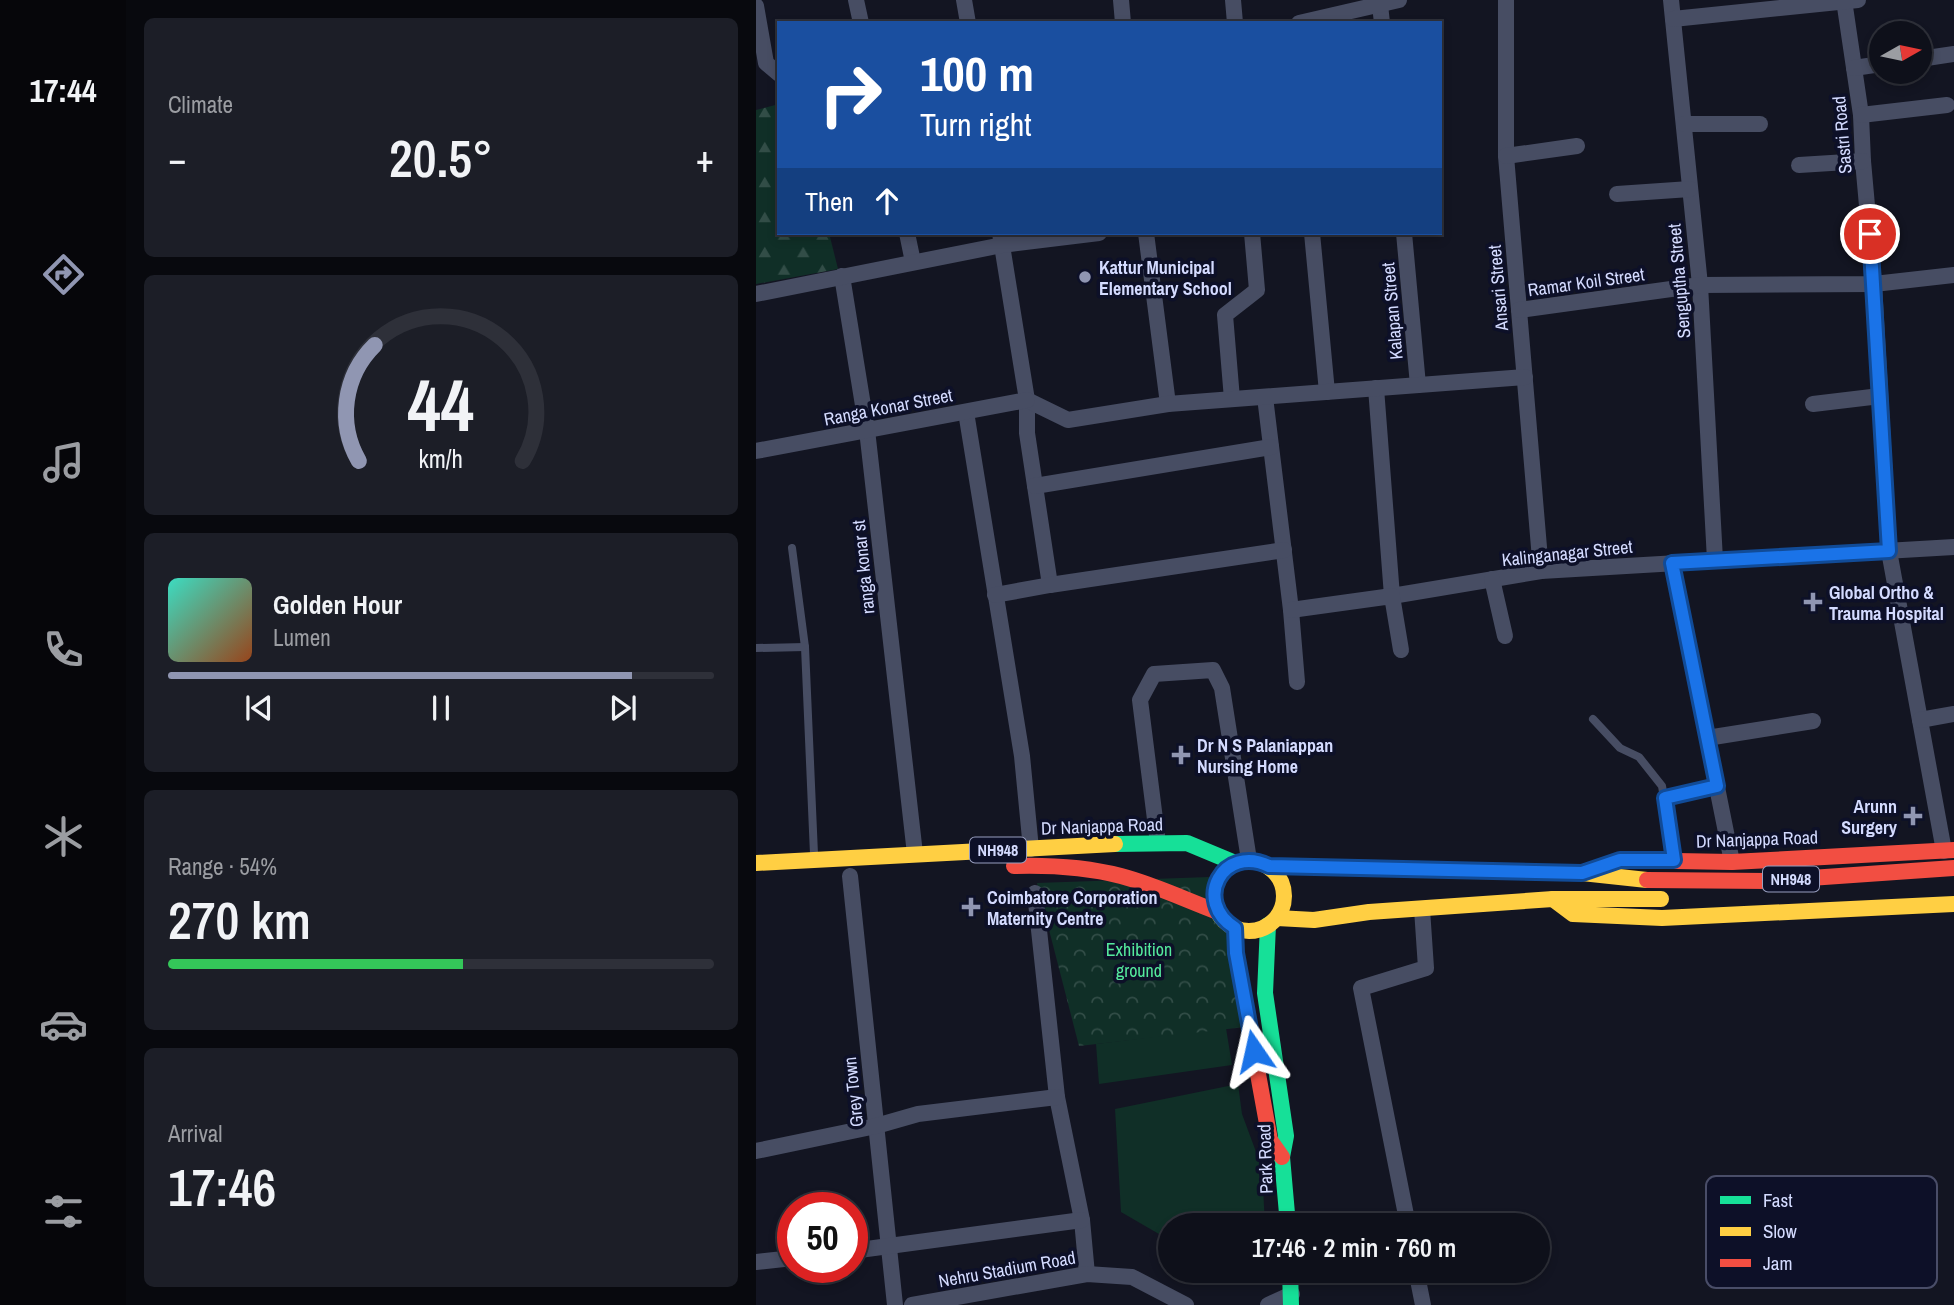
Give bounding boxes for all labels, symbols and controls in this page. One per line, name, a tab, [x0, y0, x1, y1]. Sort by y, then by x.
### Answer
north arrow	[1869, 21, 1932, 84]
map controls	[1869, 21, 1932, 84]
text: 100 m	[920, 40, 1034, 106]
icon: right	[805, 49, 896, 140]
text: 17:44	[29, 69, 97, 112]
text: Climate	[168, 89, 233, 120]
street label: Sastri Road	[1826, 95, 1858, 175]
text: Turn right	[920, 103, 1032, 146]
text: 20.5°	[389, 123, 493, 193]
text: −	[168, 133, 186, 184]
text: +	[696, 133, 714, 184]
icon: ahead	[868, 182, 906, 220]
text: Then	[805, 184, 854, 219]
pin	[1840, 204, 1900, 264]
icon: arrive	[1851, 215, 1889, 253]
street label: Senguptha Street	[1662, 223, 1696, 339]
street label: Ansari Street	[1482, 244, 1514, 333]
icon: directions	[39, 250, 88, 299]
place label: Kattur Municipal Elementary School	[1099, 255, 1232, 301]
street label: Kalapan Street	[1375, 261, 1409, 361]
street label: Ramar Koil Street	[1526, 261, 1646, 303]
marker: Kattur Municipal Elementary School	[1077, 269, 1093, 285]
text: 44	[408, 357, 474, 455]
street label: Ranga Konar Street	[822, 382, 954, 432]
icon: music	[39, 438, 88, 487]
text: km/h	[419, 442, 463, 476]
street label: ranga konar st	[846, 519, 880, 615]
street label: Kalinganagar Street	[1500, 534, 1634, 572]
place label: Global Ortho & Trauma Hospital	[1829, 580, 1944, 626]
text: Golden Hour	[273, 587, 402, 622]
marker: Global Ortho & Trauma Hospital	[1803, 592, 1823, 612]
text: Lumen	[273, 622, 331, 653]
icon: phone	[39, 625, 88, 674]
icon: previous	[240, 689, 278, 727]
icon: pause	[422, 689, 460, 727]
icon: next	[604, 689, 642, 727]
place label: Dr N S Palaniappan Nursing Home	[1197, 733, 1333, 779]
marker: Dr N S Palaniappan Nursing Home	[1171, 745, 1191, 765]
place label: Arunn Surgery	[1841, 794, 1898, 840]
marker: Arunn Surgery	[1903, 806, 1923, 826]
street label: Dr Nanjappa Road	[1040, 811, 1164, 841]
icon: climate	[39, 812, 88, 861]
street label: Dr Nanjappa Road	[1695, 824, 1819, 854]
road number: NH948	[970, 838, 1026, 862]
text: Range · 54%	[168, 851, 277, 882]
road number: NH948	[1763, 866, 1819, 892]
text: 270 km	[168, 885, 311, 955]
place label: Coimbatore Corporation Maternity Centre	[987, 885, 1158, 931]
marker: Coimbatore Corporation Maternity Centre	[961, 897, 981, 917]
park label: Exhibition ground	[1106, 937, 1172, 983]
icon: car	[39, 1000, 88, 1049]
position arrow	[1217, 1014, 1291, 1088]
street label: Grey Town	[837, 1056, 869, 1128]
text: Arrival	[168, 1118, 223, 1149]
street label: Park Road	[1251, 1124, 1279, 1194]
text: 17:46	[168, 1152, 276, 1222]
legend	[1706, 1176, 1937, 1288]
icon: filters	[39, 1187, 88, 1236]
text: Fast	[1763, 1187, 1793, 1213]
speed limit sign: 50	[777, 1192, 868, 1283]
text: Slow	[1763, 1218, 1798, 1244]
text: 17:46 · 2 min · 760 m	[1252, 1230, 1456, 1265]
street label: Nehru Stadium Road	[937, 1245, 1077, 1293]
text: Jam	[1763, 1250, 1792, 1276]

